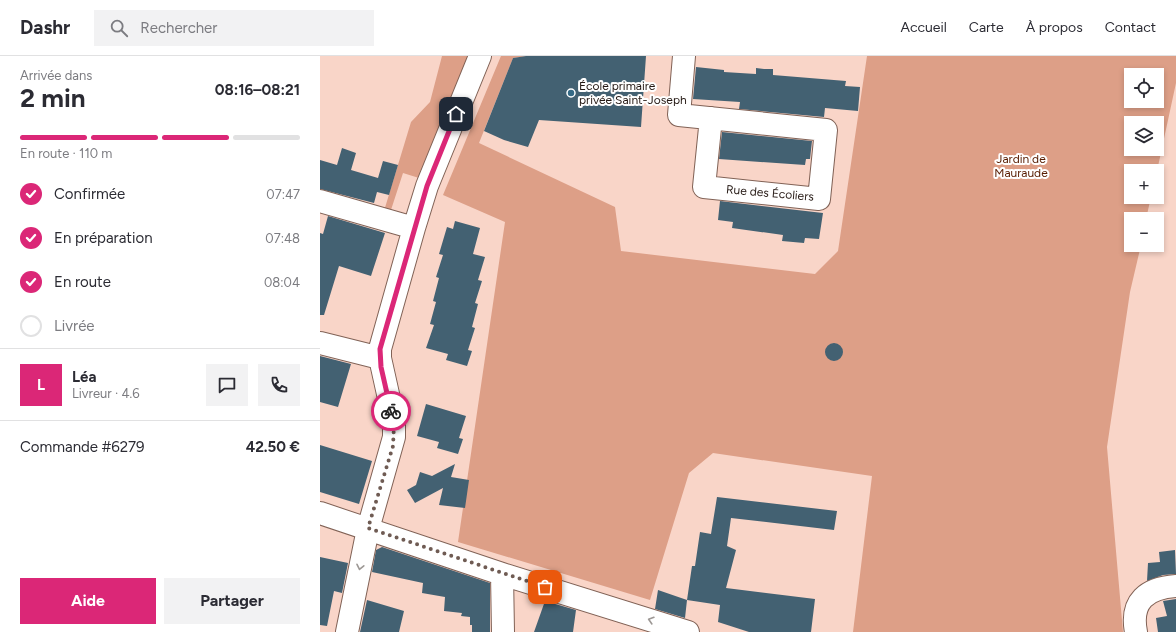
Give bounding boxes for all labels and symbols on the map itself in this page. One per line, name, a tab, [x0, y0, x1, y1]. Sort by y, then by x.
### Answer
place label: École primaire privée Saint-Joseph	[579, 79, 687, 107]
marker: École primaire privée Saint-Joseph	[566, 88, 576, 98]
pin	[439, 97, 473, 131]
park label: Jardin de Mauraude	[994, 152, 1048, 180]
street label: Rue des Écoliers	[726, 182, 815, 204]
courier	[371, 391, 411, 431]
one-way arrow	[357, 564, 365, 570]
pin	[528, 570, 562, 604]
one-way arrow	[647, 616, 654, 625]

